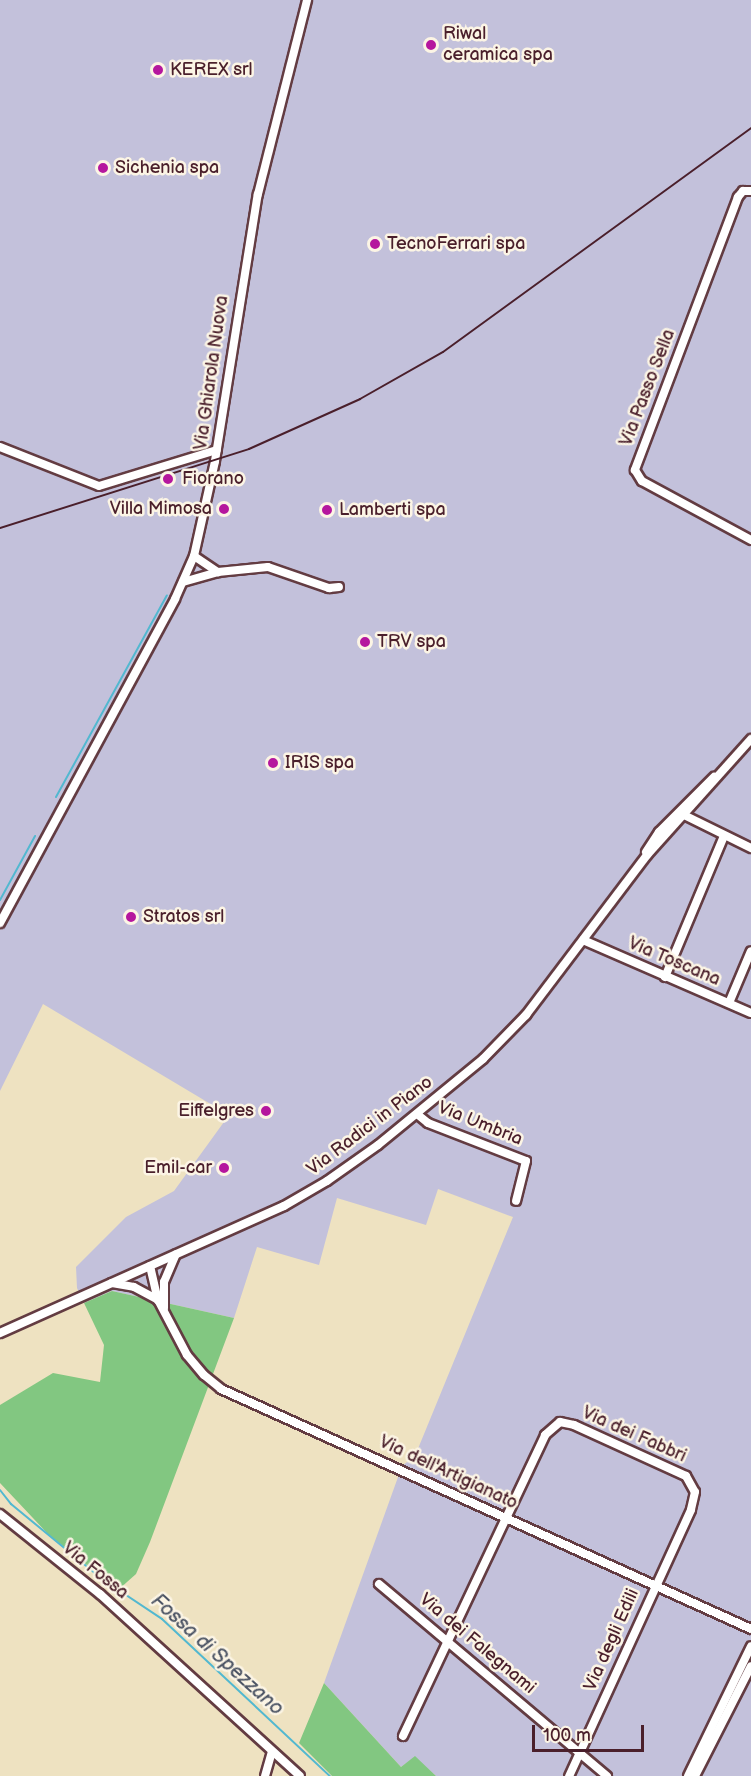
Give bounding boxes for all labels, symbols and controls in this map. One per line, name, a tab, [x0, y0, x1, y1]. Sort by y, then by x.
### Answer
place label: Riwal ceramica spa	[443, 24, 553, 66]
marker: Riwal ceramica spa	[424, 38, 438, 52]
place label: KEREX srl	[170, 59, 253, 81]
marker: KEREX srl	[151, 63, 165, 77]
place label: Sichenia spa	[115, 157, 219, 179]
marker: Sichenia spa	[96, 161, 110, 175]
place label: TecnoFerrari spa	[387, 233, 525, 255]
marker: TecnoFerrari spa	[368, 237, 382, 251]
street label: Via Ghiarola Nuova	[190, 294, 234, 452]
street label: Via Passo Sella	[616, 326, 680, 450]
place label: Fiorano	[182, 468, 244, 490]
marker: Fiorano	[159, 470, 177, 488]
place label: Villa Mimosa	[110, 498, 212, 520]
place label: Lamberti spa	[339, 499, 446, 521]
marker: Villa Mimosa	[217, 502, 231, 516]
marker: Lamberti spa	[320, 503, 334, 517]
place label: TRV spa	[377, 631, 446, 653]
marker: TRV spa	[358, 635, 372, 649]
place label: IRIS spa	[285, 752, 354, 774]
marker: IRIS spa	[266, 756, 280, 770]
place label: Stratos srl	[143, 906, 224, 928]
marker: Stratos srl	[124, 910, 138, 924]
street label: Via Toscana	[624, 933, 724, 991]
street label: Via Radici in Piano	[303, 1072, 437, 1180]
street label: Via Umbria	[434, 1097, 526, 1151]
place label: Eiffelgres	[178, 1100, 254, 1122]
marker: Eiffelgres	[259, 1104, 273, 1118]
place label: Emil-car	[144, 1157, 212, 1179]
marker: Emil-car	[217, 1161, 231, 1175]
street label: Via dei Fabbri	[579, 1402, 689, 1468]
street label: Via dell'Artigianato	[375, 1431, 521, 1515]
street label: Via Fossa	[58, 1538, 132, 1604]
street label: Via degli Edili	[580, 1586, 644, 1694]
water label: Fossa di Spezzano	[146, 1589, 288, 1721]
street label: Via dei Falegnami	[414, 1589, 540, 1699]
scale bar	[535, 1713, 648, 1751]
text: 100 m	[543, 1725, 591, 1746]

